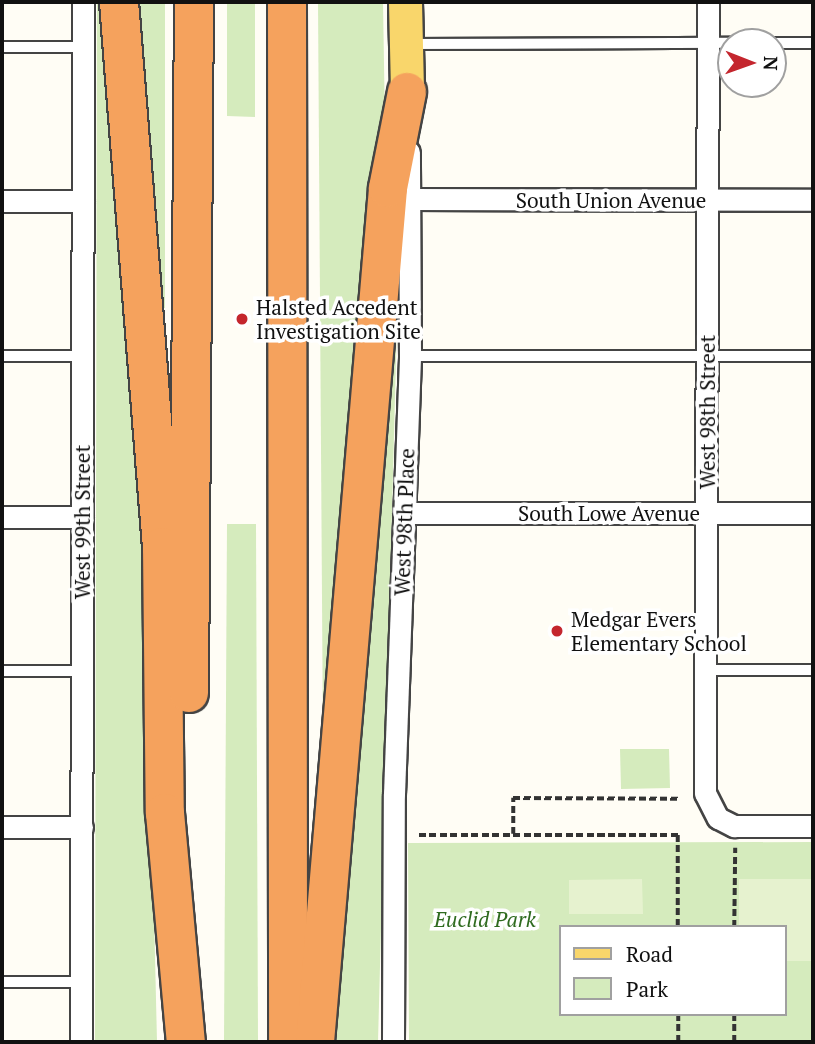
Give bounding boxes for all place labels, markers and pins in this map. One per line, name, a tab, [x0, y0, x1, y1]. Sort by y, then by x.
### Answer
place label: Halsted Accedent Investigation Site	[256, 294, 421, 344]
marker: Halsted Accedent Investigation Site	[234, 311, 250, 327]
place label: Medgar Evers Elementary School	[571, 606, 747, 656]
marker: Medgar Evers Elementary School	[549, 623, 565, 639]

